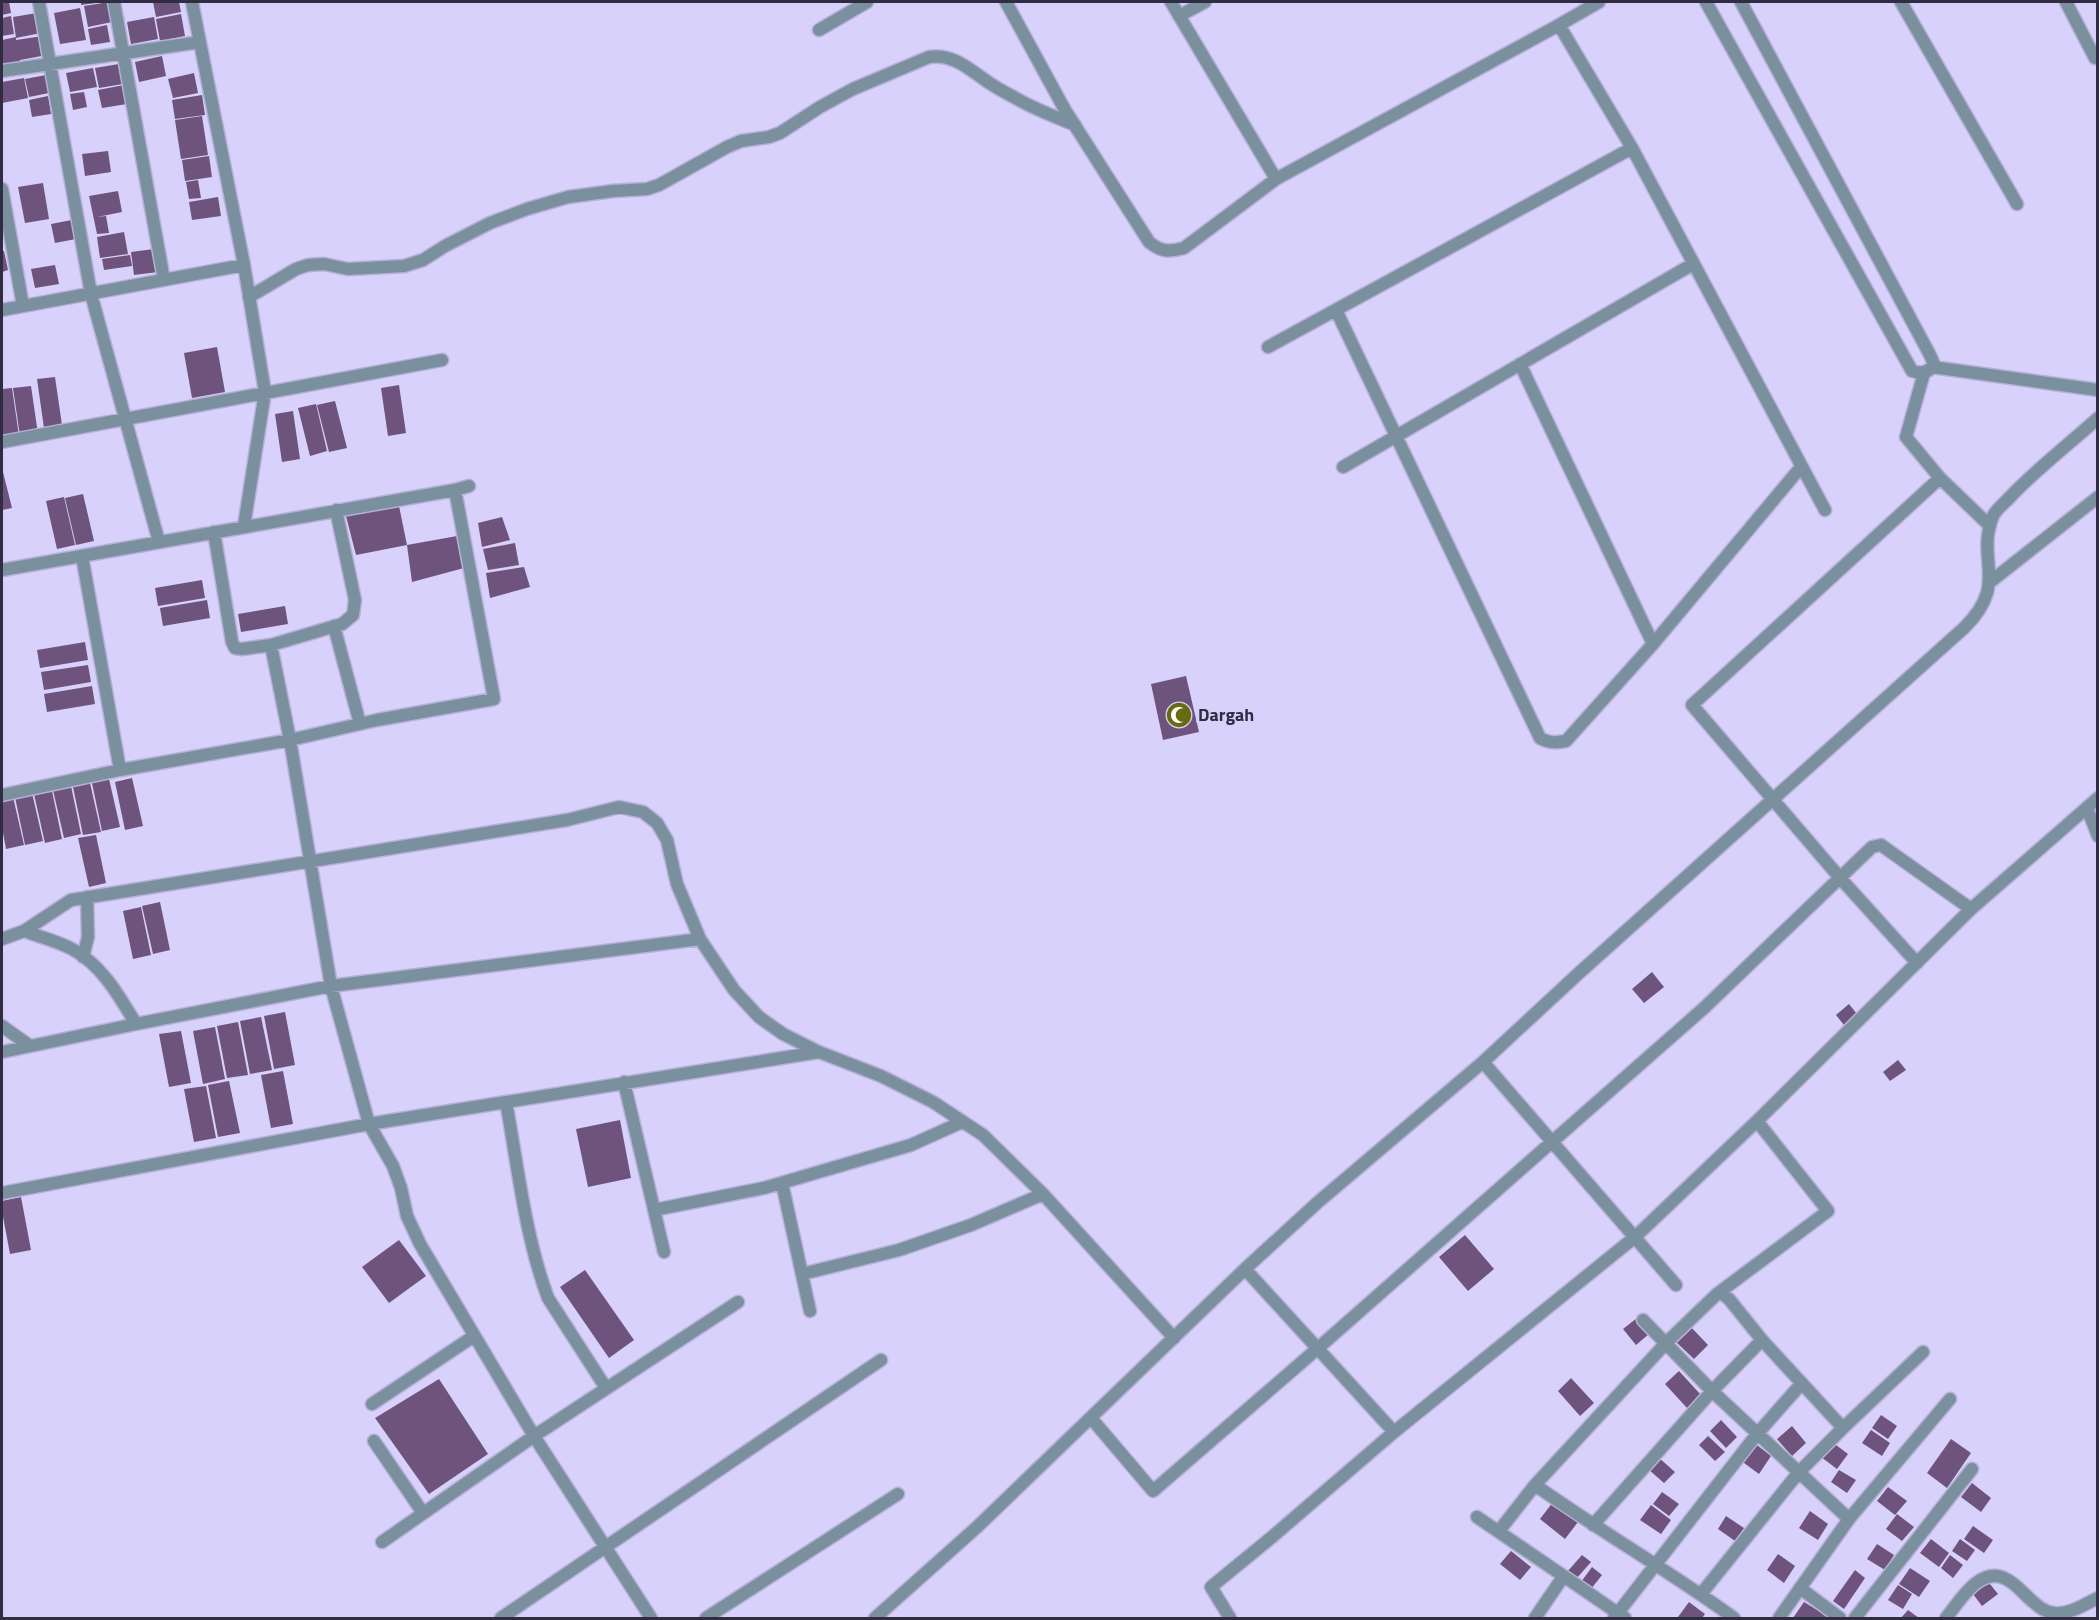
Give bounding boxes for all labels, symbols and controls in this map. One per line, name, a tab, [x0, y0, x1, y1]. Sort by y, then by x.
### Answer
mosque icon: Dargah	[1164, 700, 1194, 730]
place label: Dargah	[1198, 701, 1254, 728]

